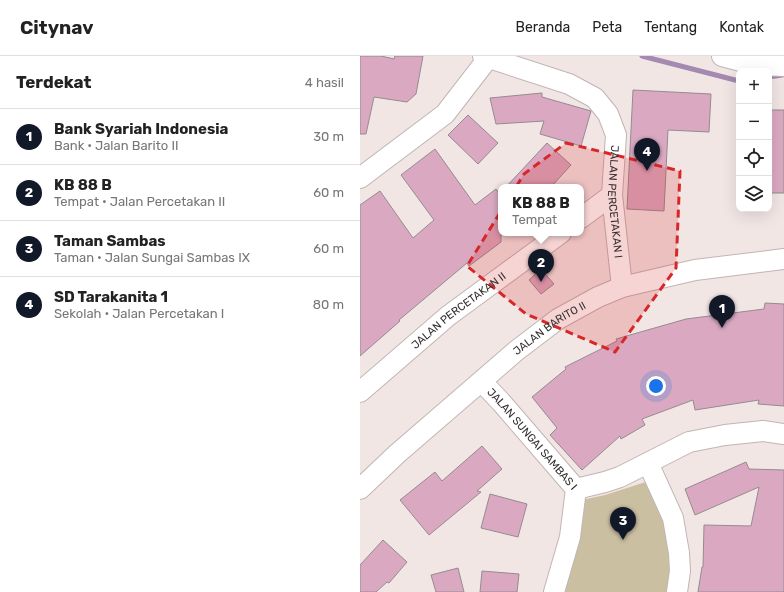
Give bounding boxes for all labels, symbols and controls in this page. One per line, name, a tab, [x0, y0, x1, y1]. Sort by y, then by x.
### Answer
text: Citynav	[20, 16, 93, 39]
text: Beranda	[516, 19, 570, 36]
text: Peta	[592, 19, 622, 36]
text: Tentang	[644, 19, 697, 36]
text: Kontak	[719, 19, 764, 36]
map controls	[736, 68, 772, 212]
button: +	[736, 68, 772, 104]
text: Terdekat	[16, 72, 91, 92]
text: 4 hasil	[305, 75, 344, 90]
button: −	[736, 104, 772, 140]
text: Bank Syariah Indonesia	[54, 120, 228, 138]
text: 1	[26, 129, 32, 144]
text: 30 m	[313, 129, 344, 144]
text: Bank · Jalan Barito II	[54, 138, 179, 153]
pin: 4	[634, 138, 660, 171]
button: locate	[736, 140, 772, 176]
street label: JALAN PERCETAKAN I	[605, 145, 625, 259]
text: KB 88 B	[54, 176, 112, 194]
button: layers	[736, 176, 772, 212]
popup	[498, 184, 584, 236]
text: 2	[25, 185, 33, 200]
text: 60 m	[313, 185, 344, 200]
text: Tempat · Jalan Percetakan II	[54, 194, 225, 209]
text: KB 88 B	[512, 194, 570, 212]
text: Tempat	[512, 212, 557, 227]
text: Taman Sambas	[54, 232, 166, 250]
text: 3	[25, 241, 33, 256]
text: 60 m	[313, 241, 344, 256]
pin: 2	[528, 249, 554, 282]
text: Taman · Jalan Sungai Sambas IX	[54, 250, 250, 265]
street label: JALAN PERCETAKAN II	[409, 270, 509, 352]
text: SD Tarakanita 1	[54, 288, 168, 306]
pin: 1	[709, 295, 735, 328]
text: 4	[25, 297, 33, 312]
text: 80 m	[313, 297, 344, 312]
street label: JALAN BARITO II	[511, 299, 588, 358]
text: Sekolah · Jalan Percetakan I	[54, 306, 224, 321]
your location	[646, 376, 666, 396]
street label: JALAN SUNGAI SAMBAS I	[484, 386, 580, 493]
pin: 3	[610, 507, 636, 540]

